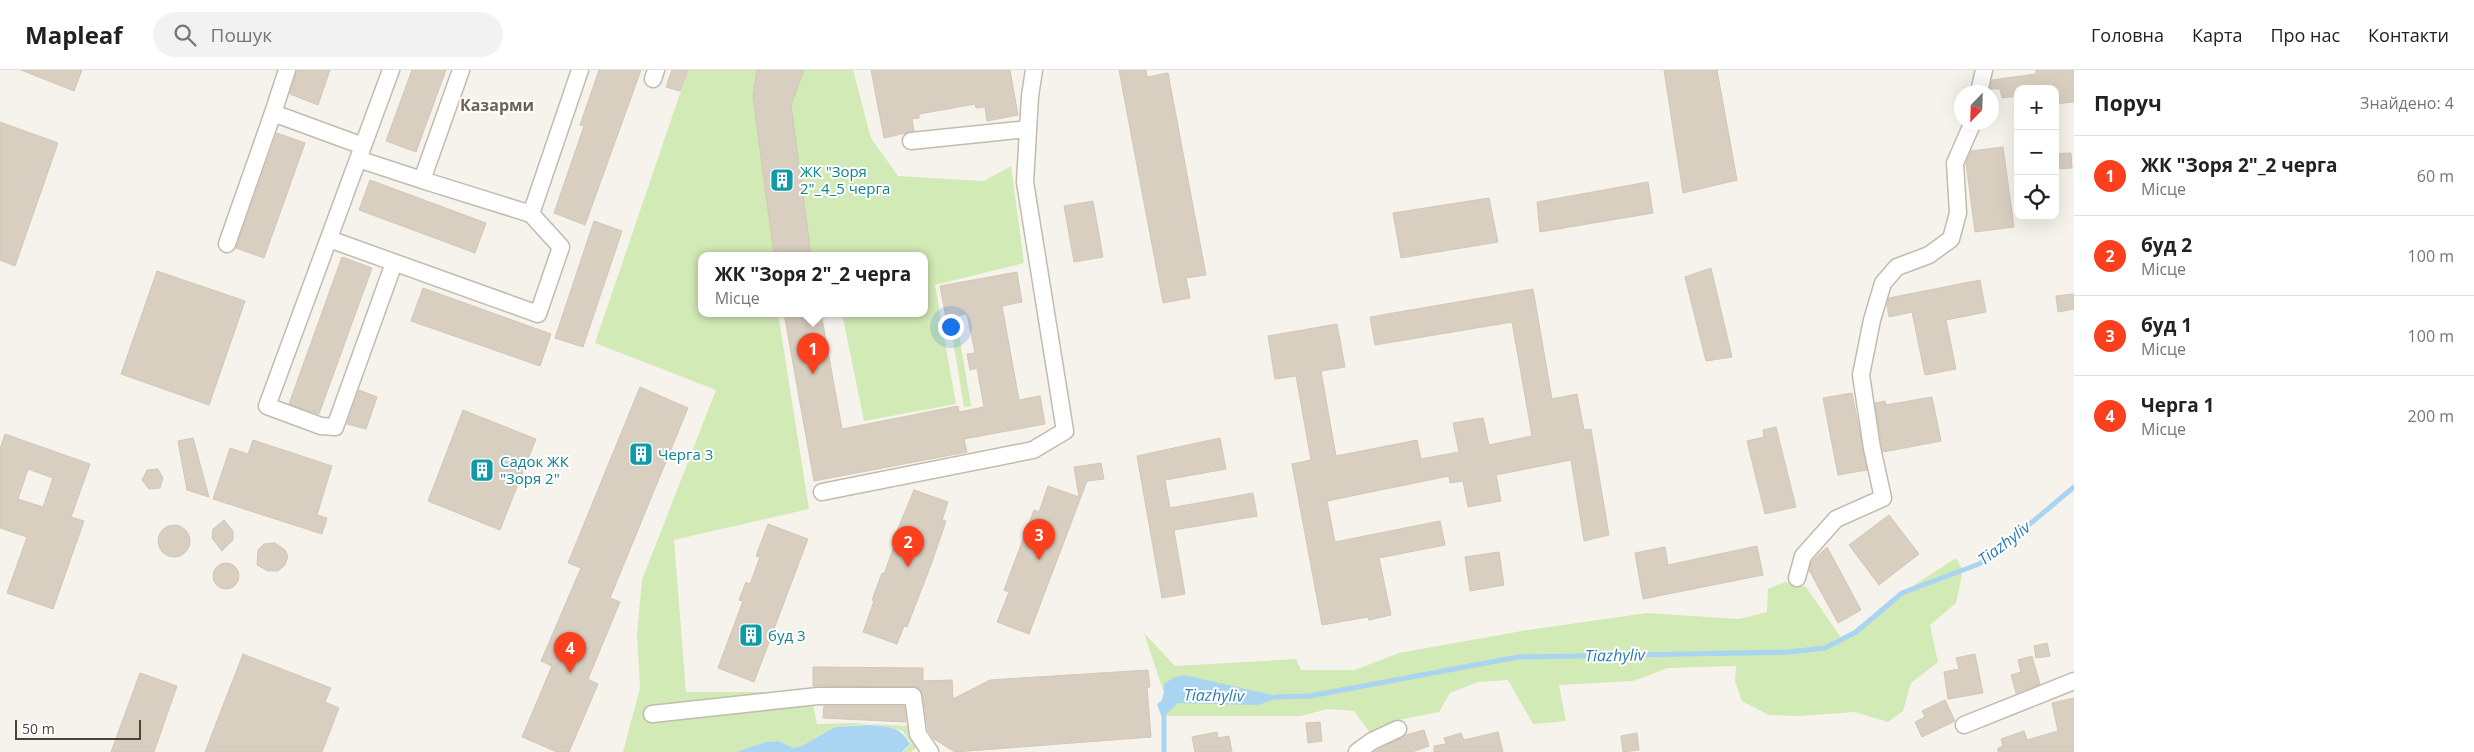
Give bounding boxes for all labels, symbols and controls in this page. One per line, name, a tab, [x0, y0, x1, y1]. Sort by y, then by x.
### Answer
search box	[153, 12, 503, 57]
text: Mapleaf	[25, 18, 123, 51]
icon: search	[171, 21, 199, 49]
text: Пошук	[211, 22, 272, 48]
text: Головна	[2091, 23, 2164, 47]
text: Карта	[2192, 23, 2242, 47]
text: Про нас	[2270, 23, 2340, 47]
text: Контакти	[2368, 23, 2449, 47]
north arrow	[1954, 85, 1999, 130]
map controls	[2014, 85, 2059, 220]
button: +	[2014, 85, 2059, 130]
text: Поруч	[2094, 89, 2162, 117]
text: Знайдено: 4	[2360, 92, 2454, 114]
district label: Казарми	[460, 94, 534, 116]
button: −	[2014, 130, 2059, 175]
text: ЖК "Зоря 2"_2 черга	[2141, 152, 2338, 178]
place label: ЖК "Зоря 2"_4_5 черга	[800, 161, 890, 198]
text: 1	[2105, 165, 2115, 187]
text: 60 m	[2417, 165, 2454, 187]
building icon: ЖК "Зоря 2"_4_5 черга	[769, 167, 795, 193]
button: locate	[2014, 175, 2059, 220]
text: Місце	[2141, 178, 2186, 200]
text: буд 2	[2141, 232, 2192, 258]
text: 2	[2105, 245, 2115, 267]
text: 100 m	[2408, 245, 2454, 267]
popup	[698, 252, 928, 317]
text: Місце	[2141, 258, 2186, 280]
text: ЖК "Зоря 2"_2 черга	[715, 261, 911, 287]
text: Місце	[715, 287, 760, 309]
text: буд 1	[2141, 312, 2192, 338]
your location	[938, 314, 964, 340]
text: 3	[2105, 325, 2115, 347]
text: 100 m	[2408, 325, 2454, 347]
pin: 1	[797, 333, 829, 374]
text: Місце	[2141, 338, 2186, 360]
text: Черга 1	[2141, 392, 2214, 418]
text: 4	[2105, 405, 2115, 427]
text: 200 m	[2408, 405, 2454, 427]
text: Місце	[2141, 418, 2186, 440]
building icon: Черга 3	[628, 441, 654, 467]
place label: Черга 3	[658, 444, 713, 464]
place label: Садок ЖК "Зоря 2"	[500, 451, 570, 488]
building icon: Садок ЖК "Зоря 2"	[469, 457, 495, 483]
water label: Tiazhyliv	[1973, 515, 2036, 570]
pin: 3	[1023, 519, 1055, 560]
pin: 2	[892, 526, 924, 567]
building icon: буд 3	[738, 622, 764, 648]
place label: буд 3	[768, 625, 806, 645]
pin: 4	[554, 632, 586, 673]
water label: Tiazhyliv	[1585, 643, 1647, 667]
water label: Tiazhyliv	[1184, 683, 1246, 707]
scale bar	[15, 717, 141, 740]
text: 50 m	[22, 719, 55, 738]

